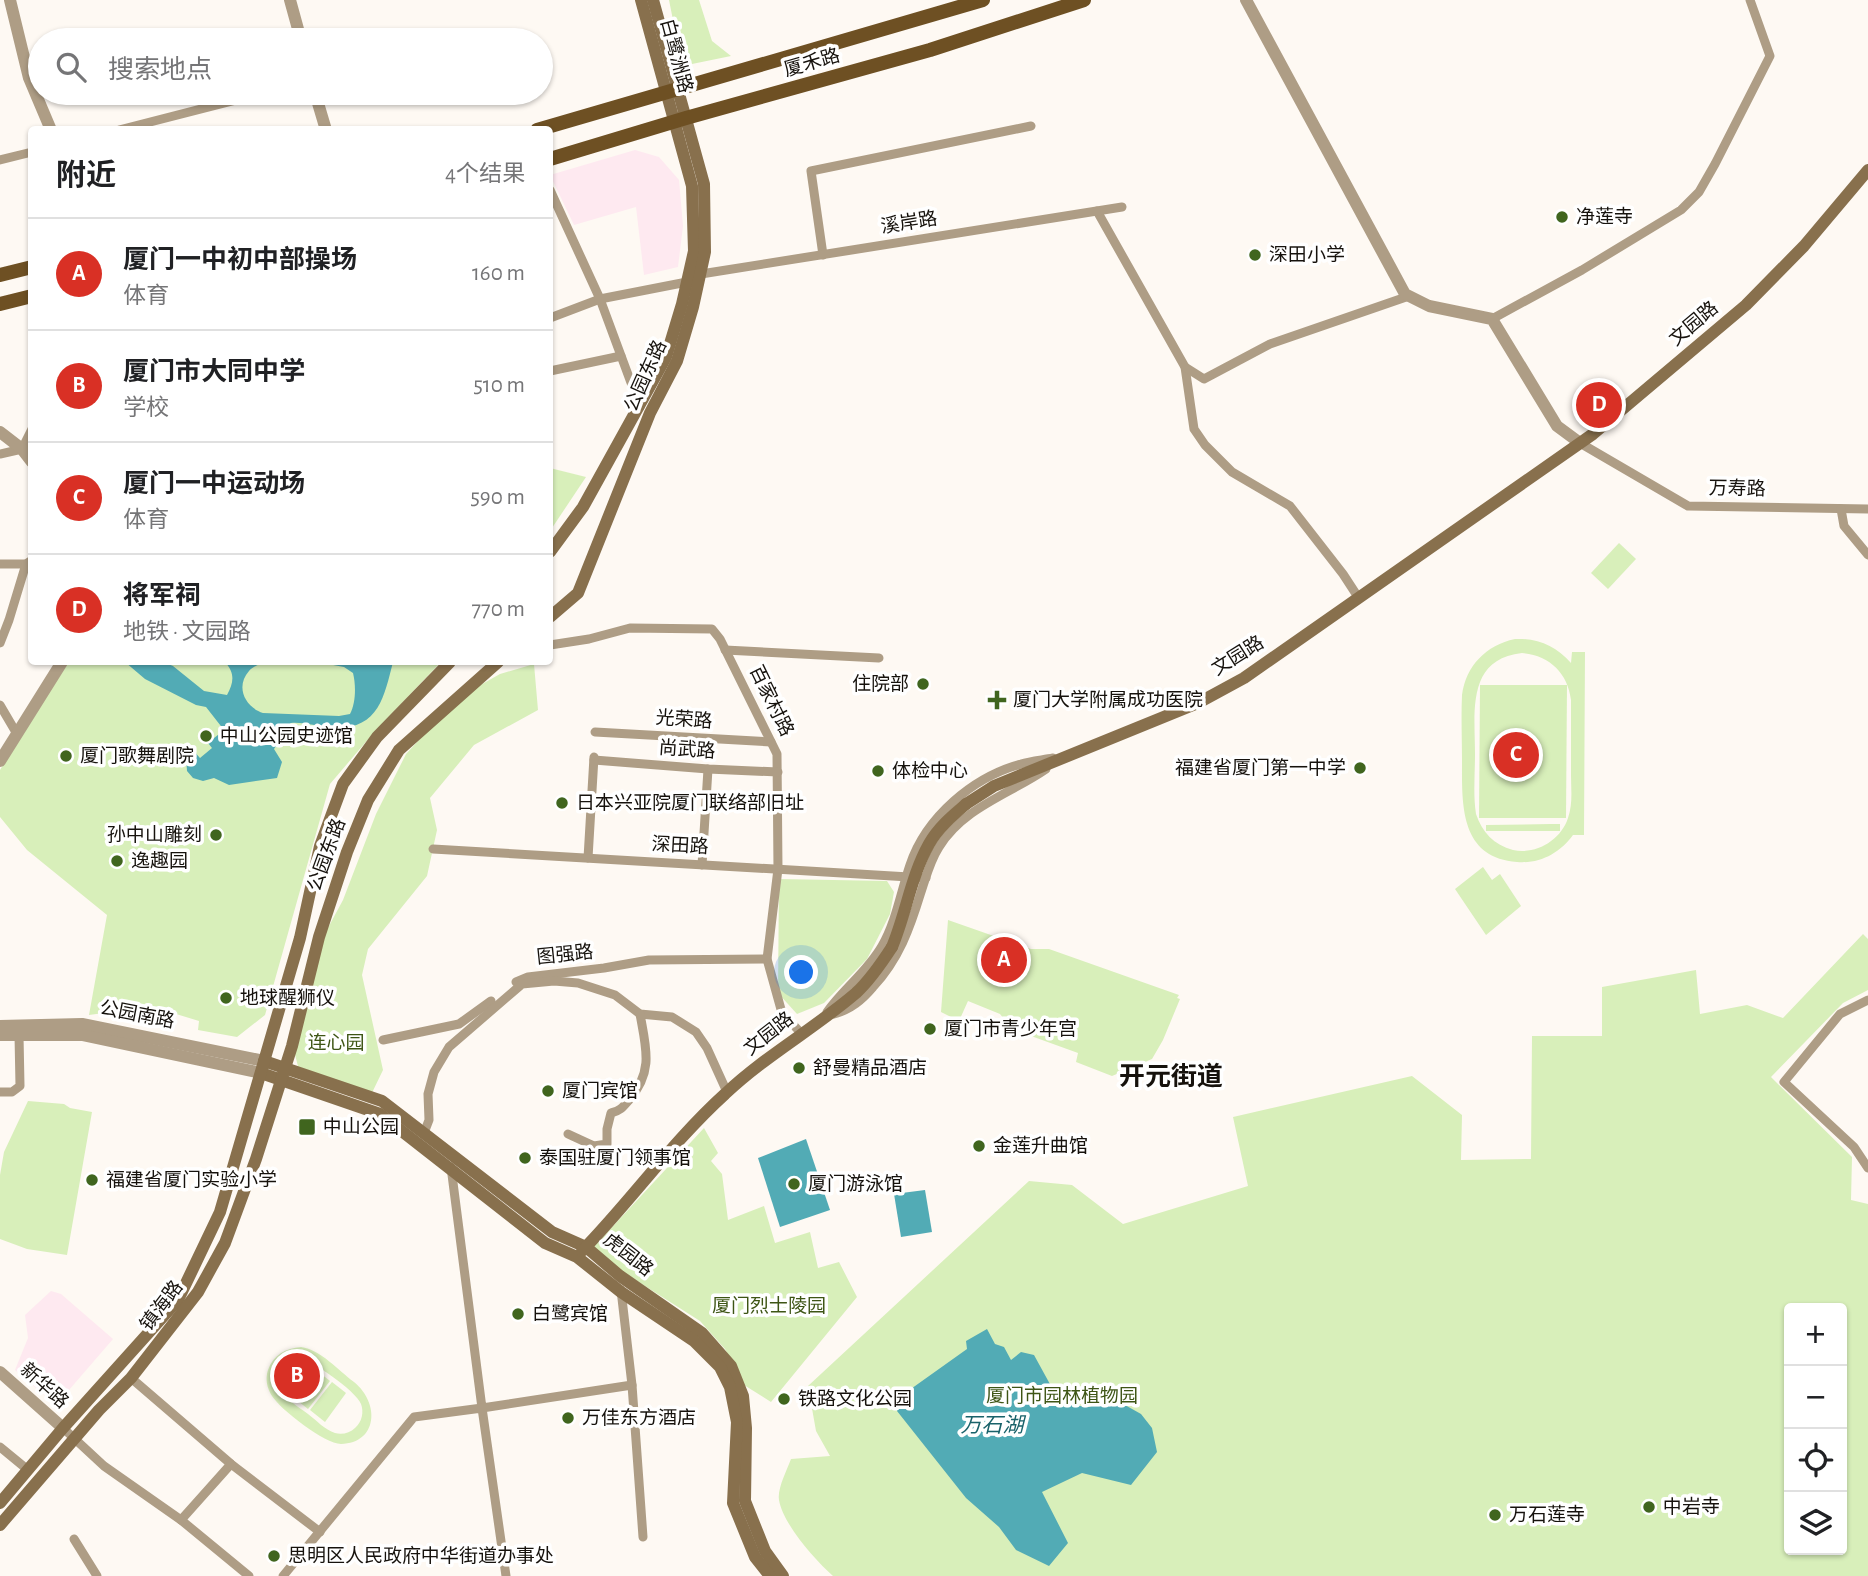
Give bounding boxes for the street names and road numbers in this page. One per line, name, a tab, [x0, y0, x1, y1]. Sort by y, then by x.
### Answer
street label: 白鹭洲路	[657, 16, 697, 95]
street label: 厦禾路	[782, 45, 842, 80]
street label: 溪岸路	[879, 207, 939, 237]
street label: 文园路	[1665, 298, 1722, 350]
street label: 公园东路	[620, 337, 670, 415]
street label: 万寿路	[1708, 478, 1766, 499]
street label: 文园路	[1208, 632, 1267, 679]
street label: 百家村路	[746, 662, 798, 739]
street label: 光荣路	[655, 708, 713, 731]
street label: 尚武路	[658, 737, 716, 761]
street label: 公园东路	[303, 815, 349, 894]
street label: 深田路	[651, 834, 709, 857]
street label: 图强路	[536, 942, 594, 967]
street label: 公园南路	[98, 997, 176, 1032]
street label: 文园路	[740, 1008, 797, 1059]
street label: 虎园路	[600, 1229, 657, 1280]
street label: 镇海路	[136, 1276, 187, 1334]
street label: 新华路	[16, 1358, 73, 1412]

